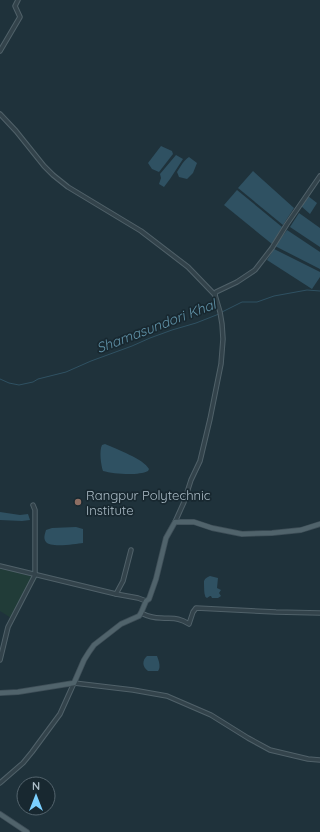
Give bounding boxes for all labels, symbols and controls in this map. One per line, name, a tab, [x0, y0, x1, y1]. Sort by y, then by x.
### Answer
water label: Shamasundori Khal	[94, 294, 220, 357]
place label: Rangpur Polytechnic Institute	[86, 487, 211, 518]
marker: Rangpur Polytechnic Institute	[73, 497, 83, 507]
north arrow	[16, 776, 56, 816]
text: N	[32, 779, 40, 793]

